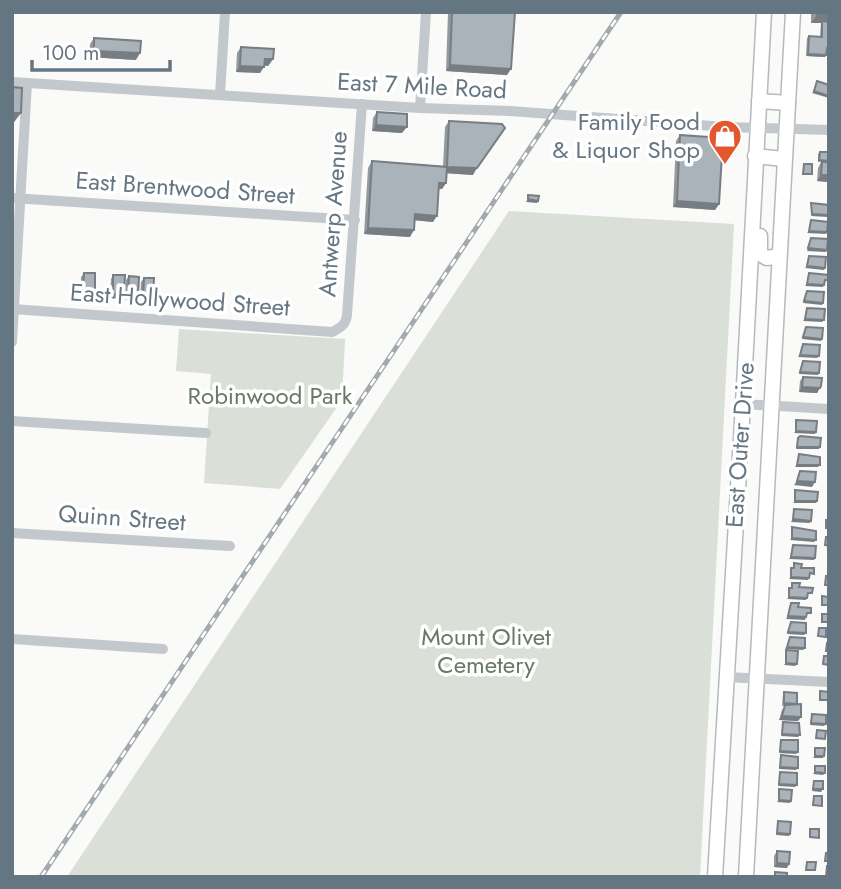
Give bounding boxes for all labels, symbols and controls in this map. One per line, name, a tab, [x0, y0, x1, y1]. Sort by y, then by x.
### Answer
scale bar	[32, 28, 170, 72]
text: 100 m	[42, 38, 99, 68]
street label: East 7 Mile Road	[336, 64, 508, 107]
place label: Family Food & Liquor Shop	[552, 104, 700, 167]
shop icon: Family Food & Liquor Shop	[706, 117, 744, 166]
street label: Antwerp Avenue	[309, 130, 356, 298]
street label: East Brentwood Street	[74, 162, 296, 213]
street label: East Hollywood Street	[69, 274, 291, 325]
street label: East Outer Drive	[716, 361, 763, 529]
park label: Robinwood Park	[188, 378, 353, 413]
street label: Quinn Street	[57, 496, 187, 539]
park label: Mount Olivet Cemetery	[421, 619, 551, 682]

